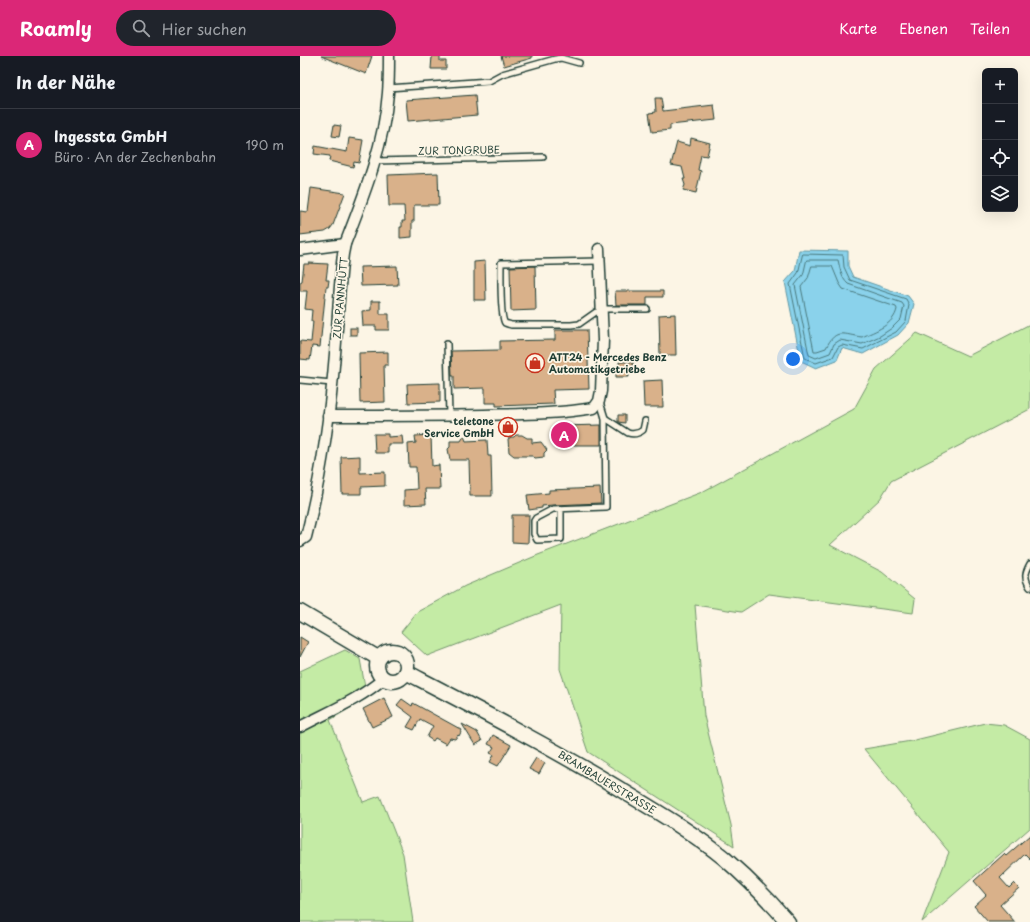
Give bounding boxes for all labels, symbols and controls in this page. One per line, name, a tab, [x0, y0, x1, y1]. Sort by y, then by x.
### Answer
search box	[116, 10, 396, 46]
text: Roamly	[20, 14, 92, 42]
icon: search	[130, 17, 152, 39]
text: Hier suchen	[162, 17, 246, 40]
text: Karte	[839, 18, 877, 39]
text: Ebenen	[899, 18, 948, 39]
text: Teilen	[970, 18, 1010, 39]
map controls	[982, 68, 1018, 212]
button: +	[982, 68, 1018, 104]
text: In der Nähe	[16, 69, 115, 95]
button: −	[982, 104, 1018, 140]
text: Ingessta GmbH	[54, 124, 167, 147]
text: A	[24, 135, 34, 154]
text: 190 m	[245, 135, 284, 154]
button: locate	[982, 140, 1018, 176]
street label: ZUR TONGRUBE	[418, 141, 500, 158]
text: Büro · An der Zechenbahn	[54, 147, 216, 166]
button: layers	[982, 176, 1018, 212]
street label: ZUR PANNHÜTT	[328, 256, 351, 340]
place label: ATT24 - Mercedes Benz Automatikgetriebe	[549, 349, 667, 376]
your location	[783, 349, 803, 369]
shop icon: ATT24 - Mercedes Benz Automatikgetriebe	[524, 352, 546, 374]
place label: teletone Service GmbH	[424, 413, 494, 440]
shop icon: teletone Service GmbH	[497, 416, 519, 438]
pin: A	[551, 420, 577, 450]
street label: BRAMBAUERSTRASSE	[555, 746, 659, 817]

